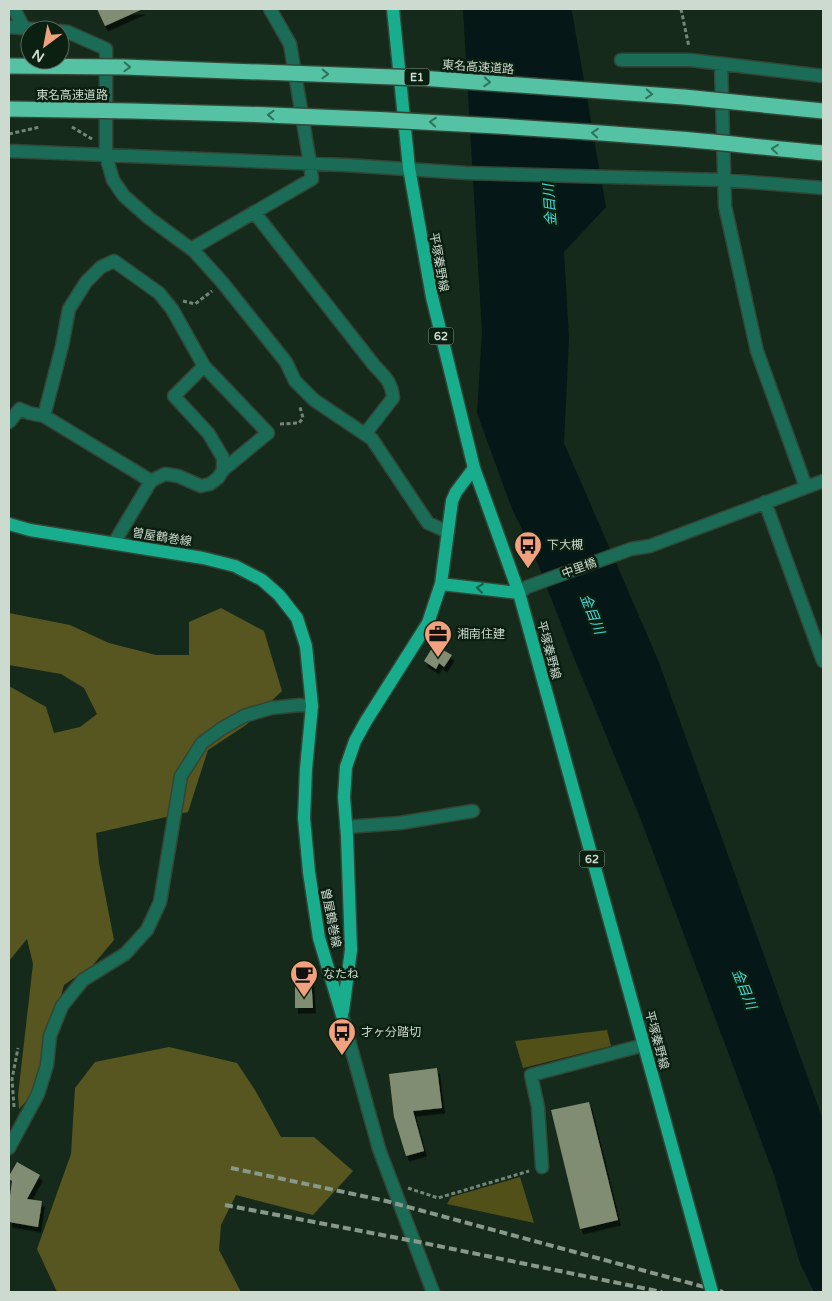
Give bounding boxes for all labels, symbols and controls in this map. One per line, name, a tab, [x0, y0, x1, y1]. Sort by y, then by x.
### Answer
north arrow	[20, 20, 70, 70]
text: N	[29, 45, 48, 66]
street label: 東名高速道路	[442, 58, 514, 76]
one-way arrow	[124, 62, 132, 72]
road number: E1	[404, 68, 430, 86]
one-way arrow	[322, 69, 329, 79]
one-way arrow	[483, 77, 491, 88]
street label: 東名高速道路	[36, 88, 108, 102]
one-way arrow	[645, 89, 653, 100]
one-way arrow	[267, 110, 275, 121]
one-way arrow	[429, 116, 437, 127]
one-way arrow	[591, 128, 599, 139]
one-way arrow	[770, 143, 778, 154]
water label: 金目川	[540, 181, 560, 227]
street label: 平塚秦野線	[427, 231, 451, 293]
road number: 62	[428, 328, 454, 344]
street label: 曽屋鶴巻線	[131, 525, 193, 549]
bus stop icon: 下大槻	[513, 530, 543, 569]
place label: 下大槻	[547, 538, 583, 552]
street label: 中里橋	[560, 555, 598, 581]
one-way arrow	[476, 583, 484, 594]
water label: 金目川	[576, 591, 608, 639]
office icon: 湘南住建	[423, 619, 453, 658]
street label: 平塚秦野線	[534, 619, 564, 681]
place label: 湘南住建	[457, 627, 505, 641]
road number: 62	[580, 851, 604, 868]
street label: 曽屋鶴巻線	[318, 887, 344, 949]
cafe icon: なたね	[289, 959, 319, 998]
water label: 金目川	[728, 966, 760, 1014]
place label: なたね	[323, 967, 359, 981]
street label: 平塚秦野線	[642, 1009, 672, 1071]
bus stop icon: 才ヶ分踏切	[327, 1017, 357, 1056]
place label: 才ヶ分踏切	[361, 1025, 421, 1039]

